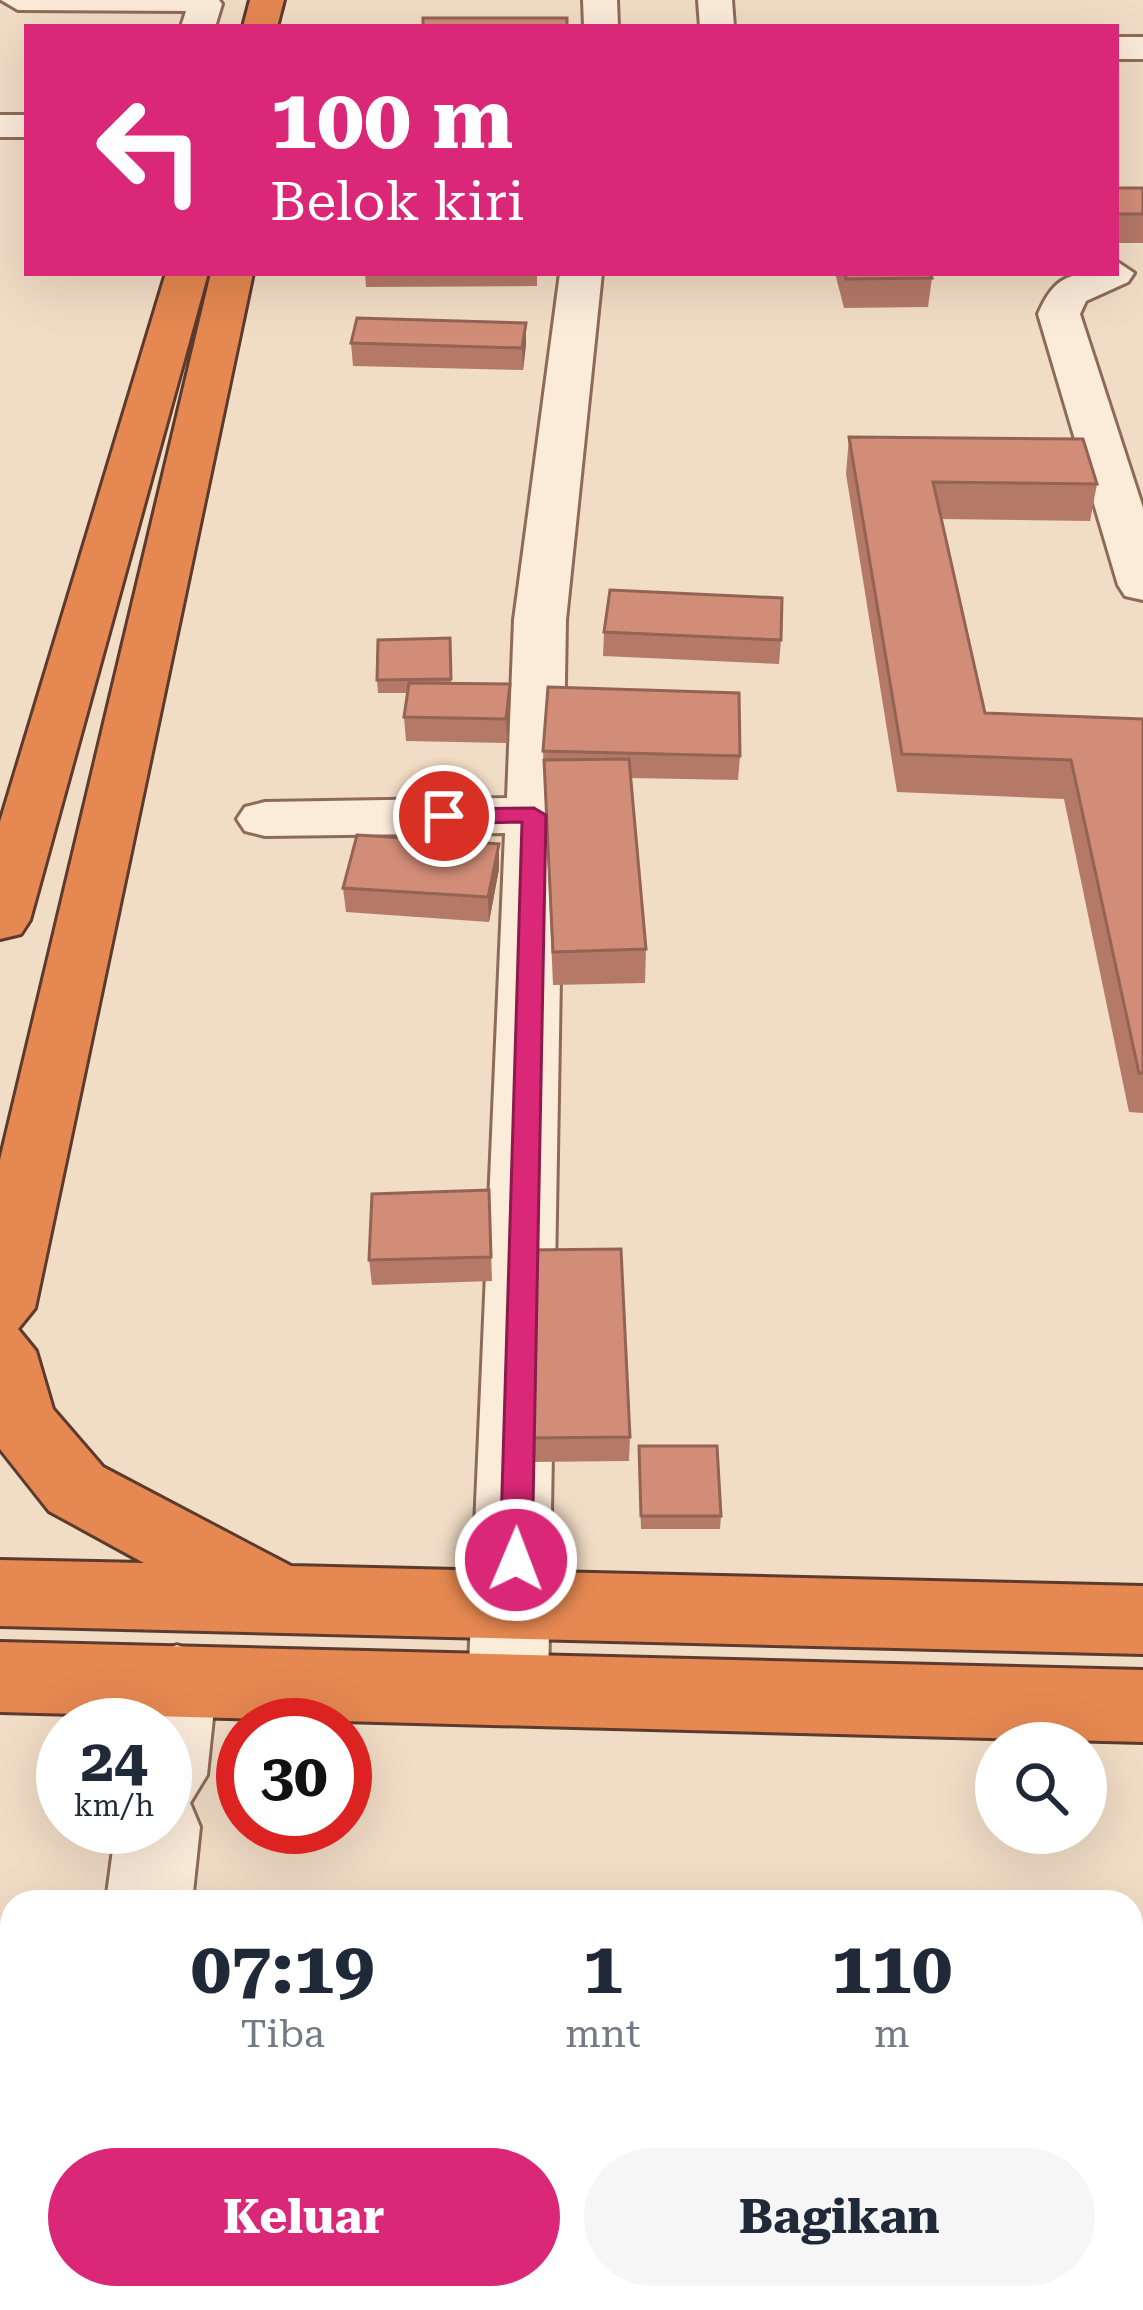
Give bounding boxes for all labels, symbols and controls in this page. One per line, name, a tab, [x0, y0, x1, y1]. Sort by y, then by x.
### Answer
text: 100 m	[270, 70, 513, 168]
icon: left	[72, 72, 228, 228]
text: Belok kiri	[270, 170, 524, 233]
pin	[393, 765, 495, 867]
icon: arrive	[411, 783, 477, 849]
position arrow	[453, 1497, 579, 1623]
speed limit sign: 30	[216, 1698, 372, 1854]
map controls	[975, 1722, 1107, 1854]
button: search	[975, 1722, 1107, 1854]
text: 24	[80, 1725, 148, 1796]
text: km/h	[74, 1788, 154, 1823]
text: 07:19	[191, 1926, 375, 2011]
text: 1	[583, 1926, 623, 2011]
text: 110	[831, 1926, 952, 2011]
text: Tiba	[240, 2011, 325, 2057]
text: mnt	[565, 2011, 641, 2057]
text: m	[874, 2011, 910, 2057]
button: Keluar	[48, 2148, 560, 2286]
button: Bagikan	[584, 2148, 1095, 2286]

